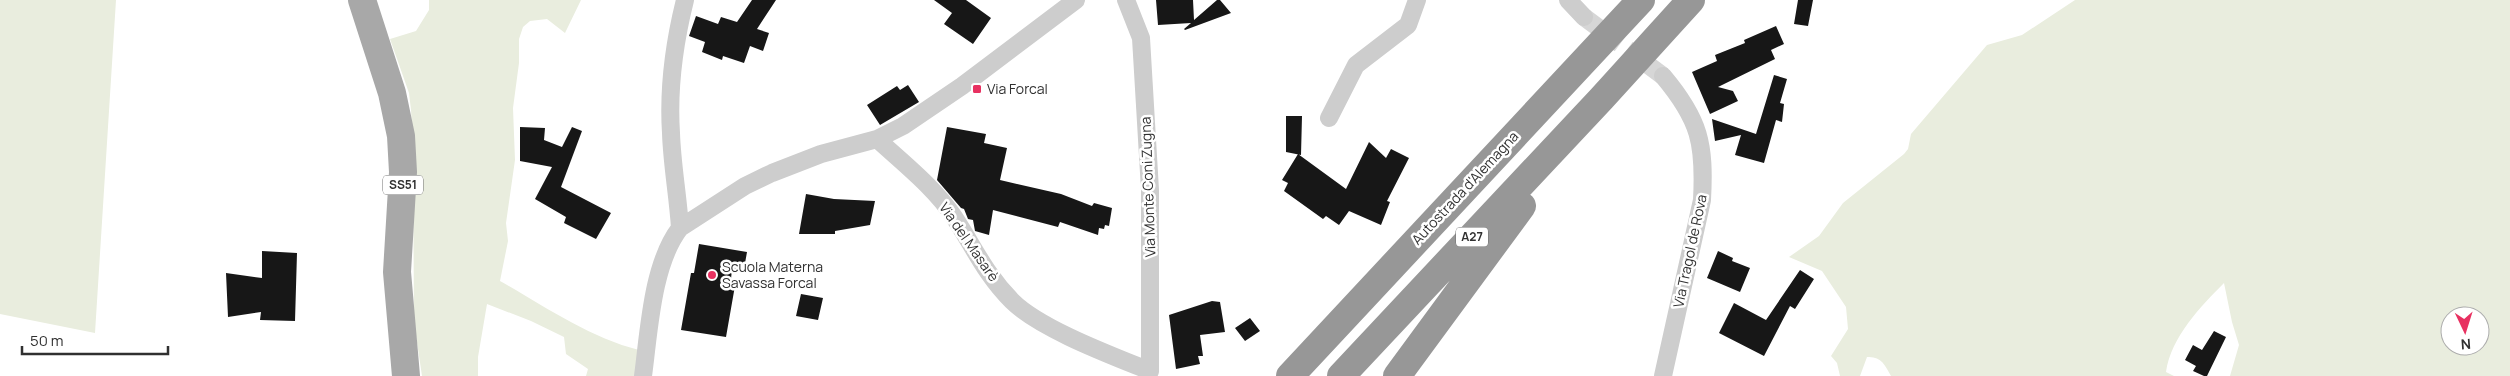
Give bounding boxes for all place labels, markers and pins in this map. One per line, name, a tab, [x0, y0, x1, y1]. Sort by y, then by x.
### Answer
place label: Via Forcal	[987, 79, 1048, 98]
marker: Via Forcal	[971, 83, 983, 95]
place label: Scuola Materna Savassa Forcal	[722, 257, 823, 292]
marker: Scuola Materna Savassa Forcal	[706, 269, 718, 281]

